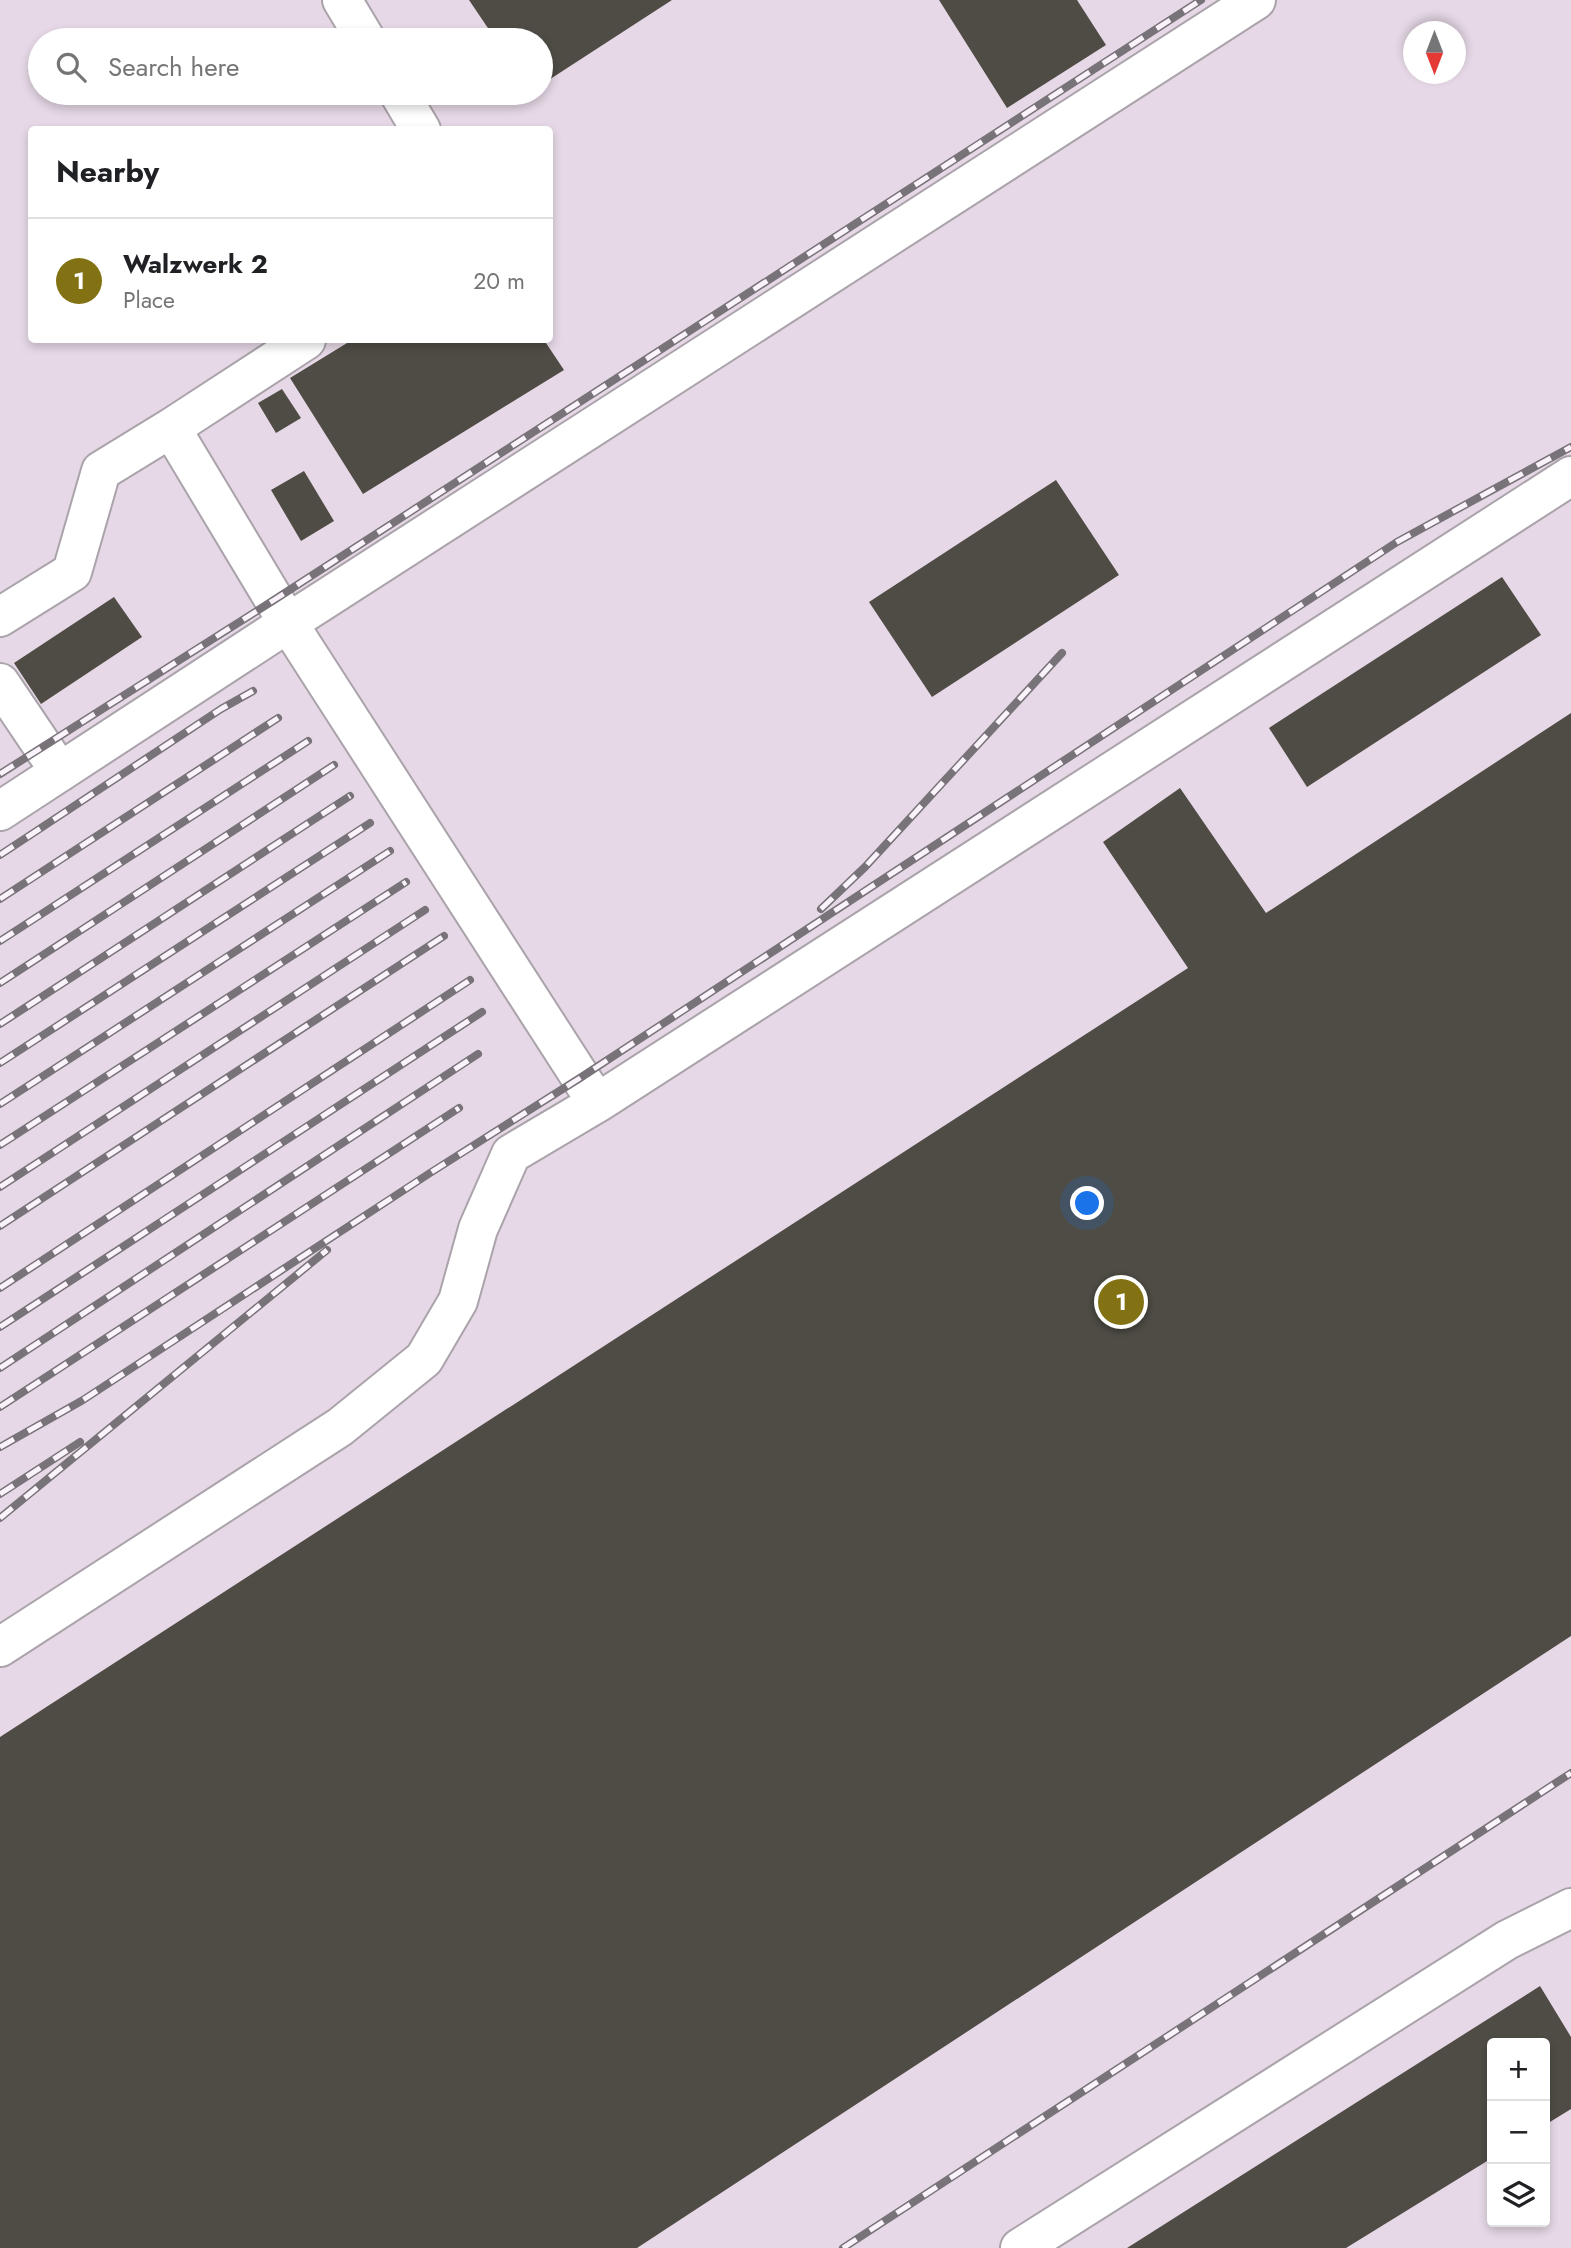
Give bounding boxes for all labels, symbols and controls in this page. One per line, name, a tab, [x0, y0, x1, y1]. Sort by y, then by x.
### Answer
north arrow	[1403, 21, 1466, 84]
search box	[28, 28, 553, 105]
icon: search	[52, 48, 90, 86]
text: Search here	[108, 48, 240, 86]
text: Nearby	[56, 150, 159, 193]
text: Walzwerk 2	[123, 245, 268, 283]
text: 1	[73, 264, 85, 298]
text: 20 m	[473, 264, 525, 298]
text: Place	[123, 283, 175, 317]
your location	[1070, 1186, 1104, 1220]
pin: 1	[1098, 1276, 1144, 1328]
map controls	[1487, 2038, 1550, 2227]
button: +	[1487, 2038, 1550, 2101]
button: −	[1487, 2101, 1550, 2164]
button: layers	[1487, 2164, 1550, 2227]

